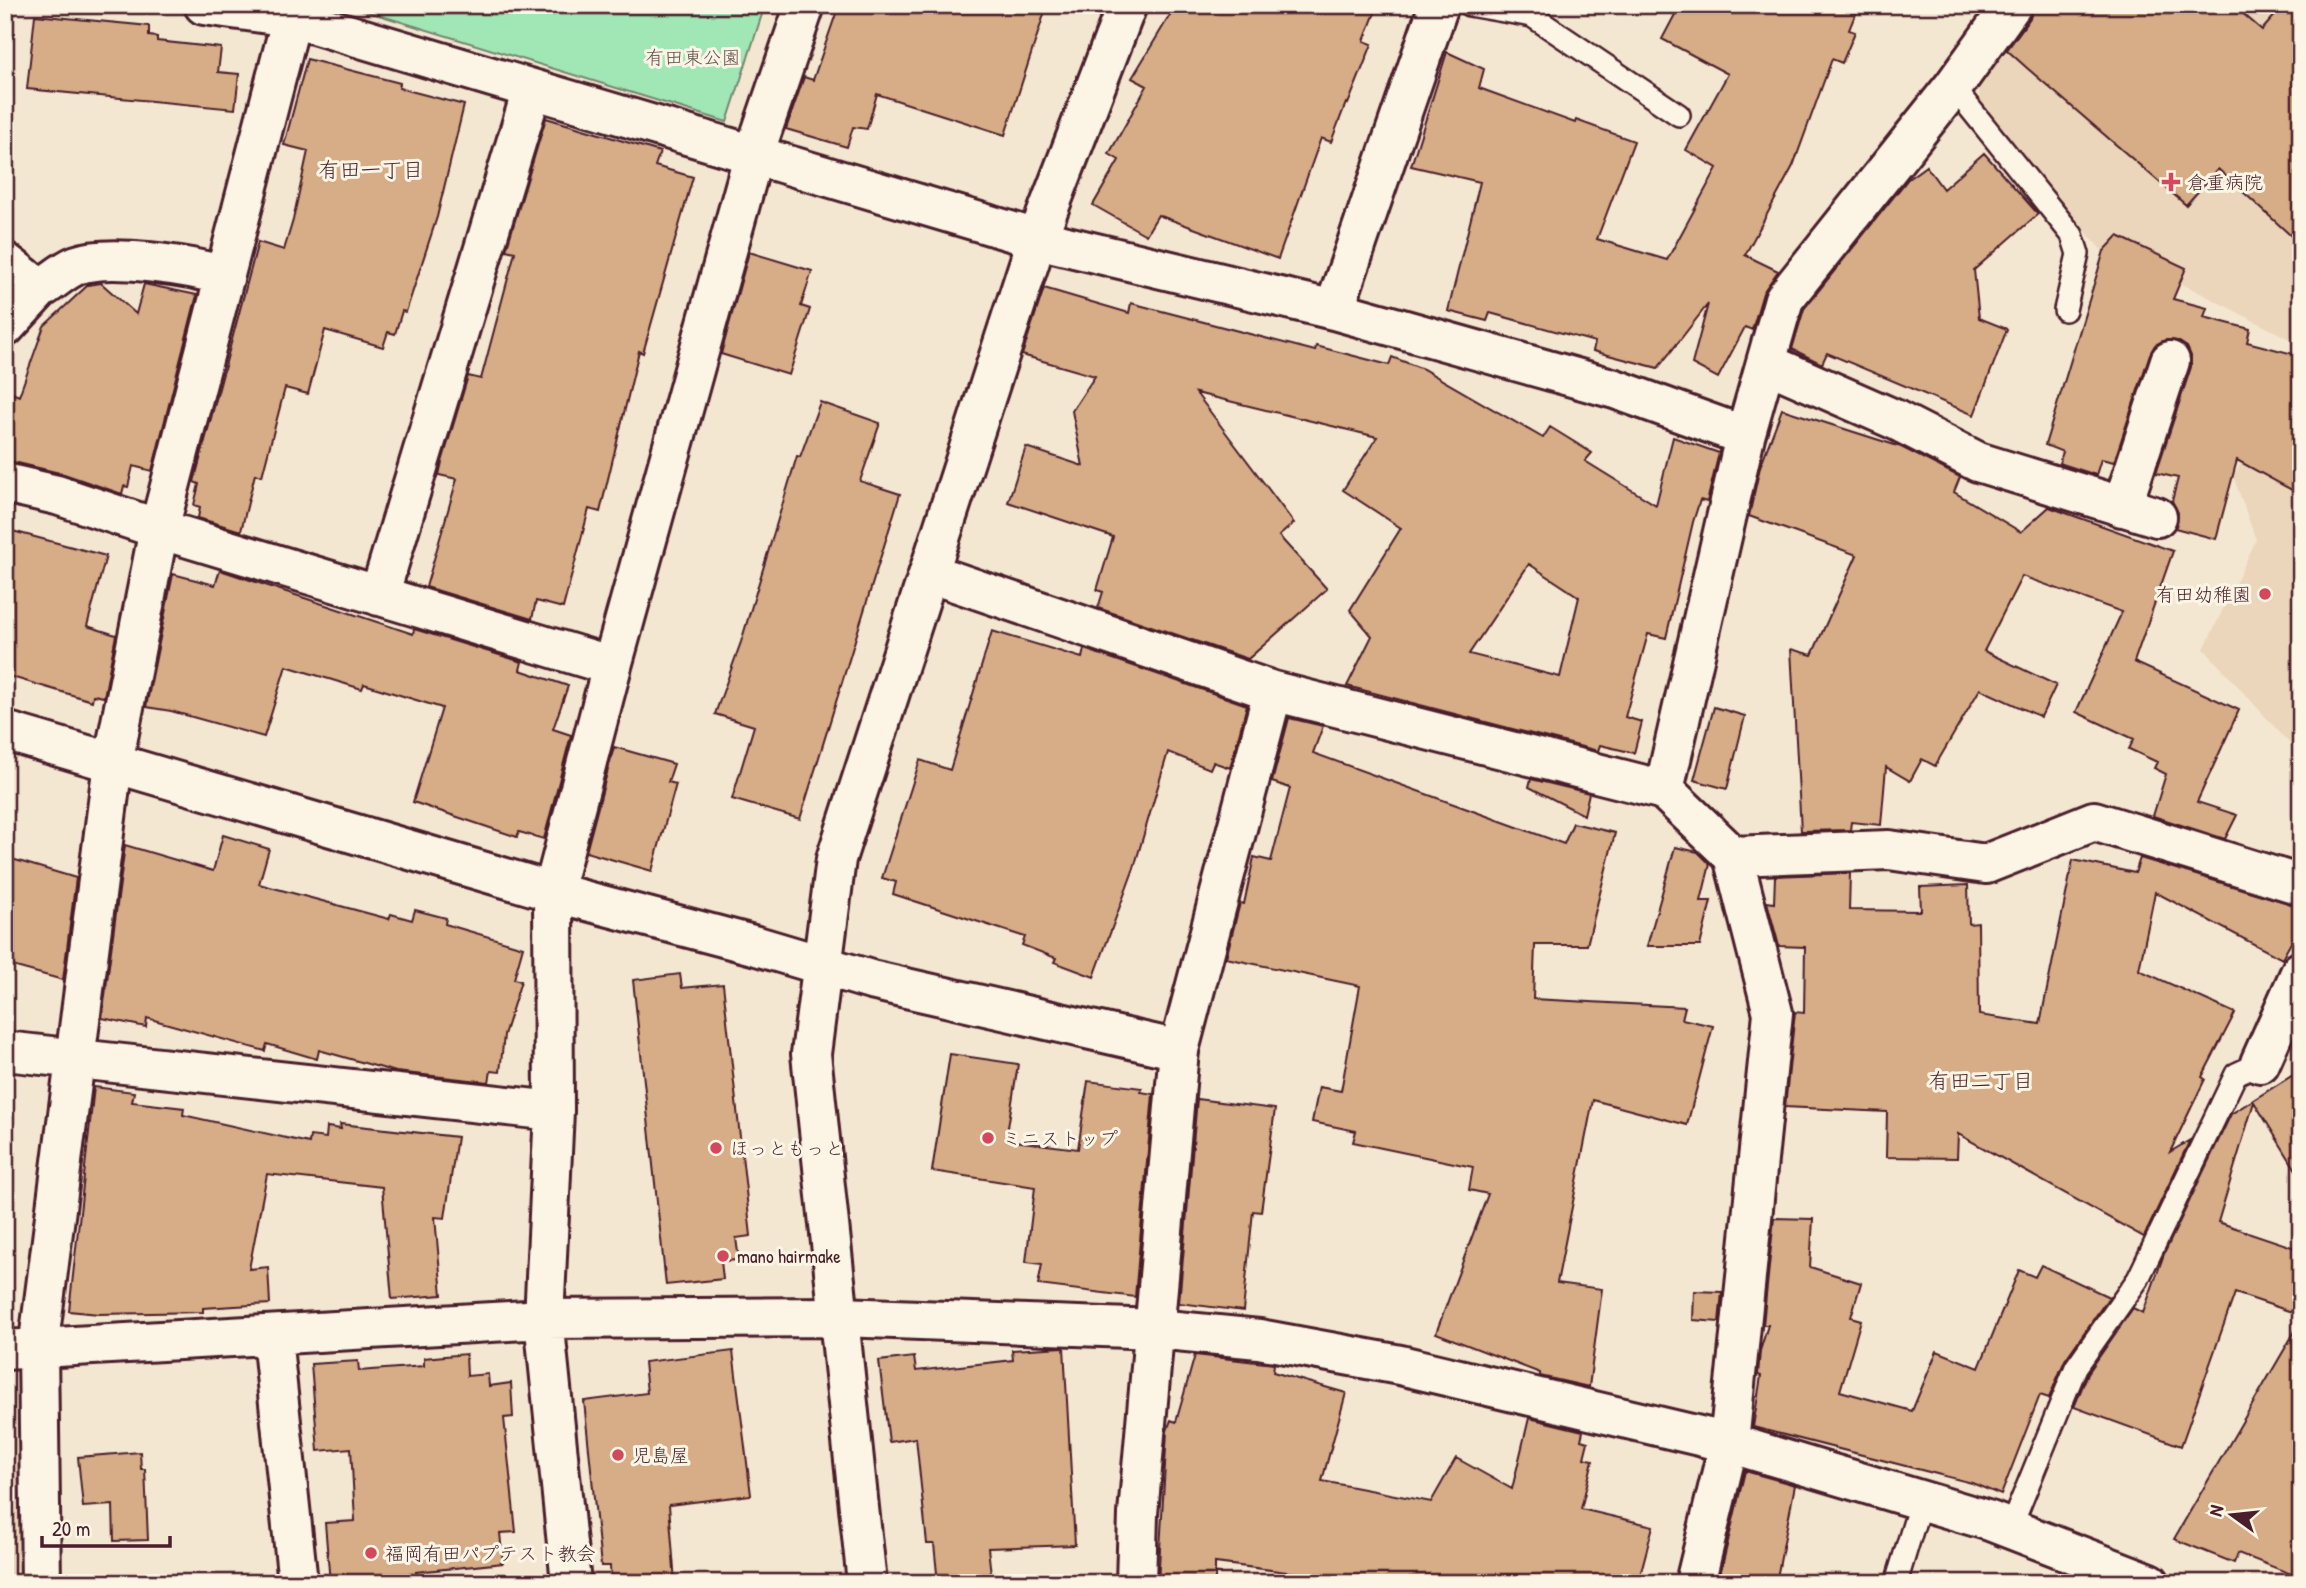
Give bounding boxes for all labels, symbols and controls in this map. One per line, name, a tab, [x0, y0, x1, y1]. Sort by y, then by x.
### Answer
park label: 有田東公園	[645, 44, 741, 70]
district label: 有田一丁目	[319, 155, 424, 184]
place label: 倉重病院	[2187, 169, 2263, 195]
marker: 倉重病院	[2161, 172, 2181, 192]
place label: 有田幼稚園	[2156, 581, 2251, 607]
marker: 有田幼稚園	[2257, 586, 2273, 602]
district label: 有田二丁目	[1929, 1066, 2034, 1095]
place label: ミニストップ	[1002, 1125, 1118, 1151]
marker: ミニストップ	[980, 1130, 996, 1146]
place label: ほっともっと	[730, 1135, 844, 1161]
marker: ほっともっと	[708, 1140, 724, 1156]
place label: mano hairmake	[737, 1243, 841, 1269]
marker: mano hairmake	[715, 1248, 731, 1264]
place label: 児島屋	[632, 1442, 689, 1468]
marker: 児島屋	[610, 1447, 626, 1463]
north arrow	[2198, 1480, 2268, 1550]
text: N	[2202, 1502, 2229, 1519]
scale bar	[42, 1504, 170, 1548]
text: 20 m	[52, 1514, 90, 1543]
place label: 福岡有田パプテスト教会	[385, 1540, 596, 1566]
marker: 福岡有田パプテスト教会	[363, 1545, 379, 1561]

